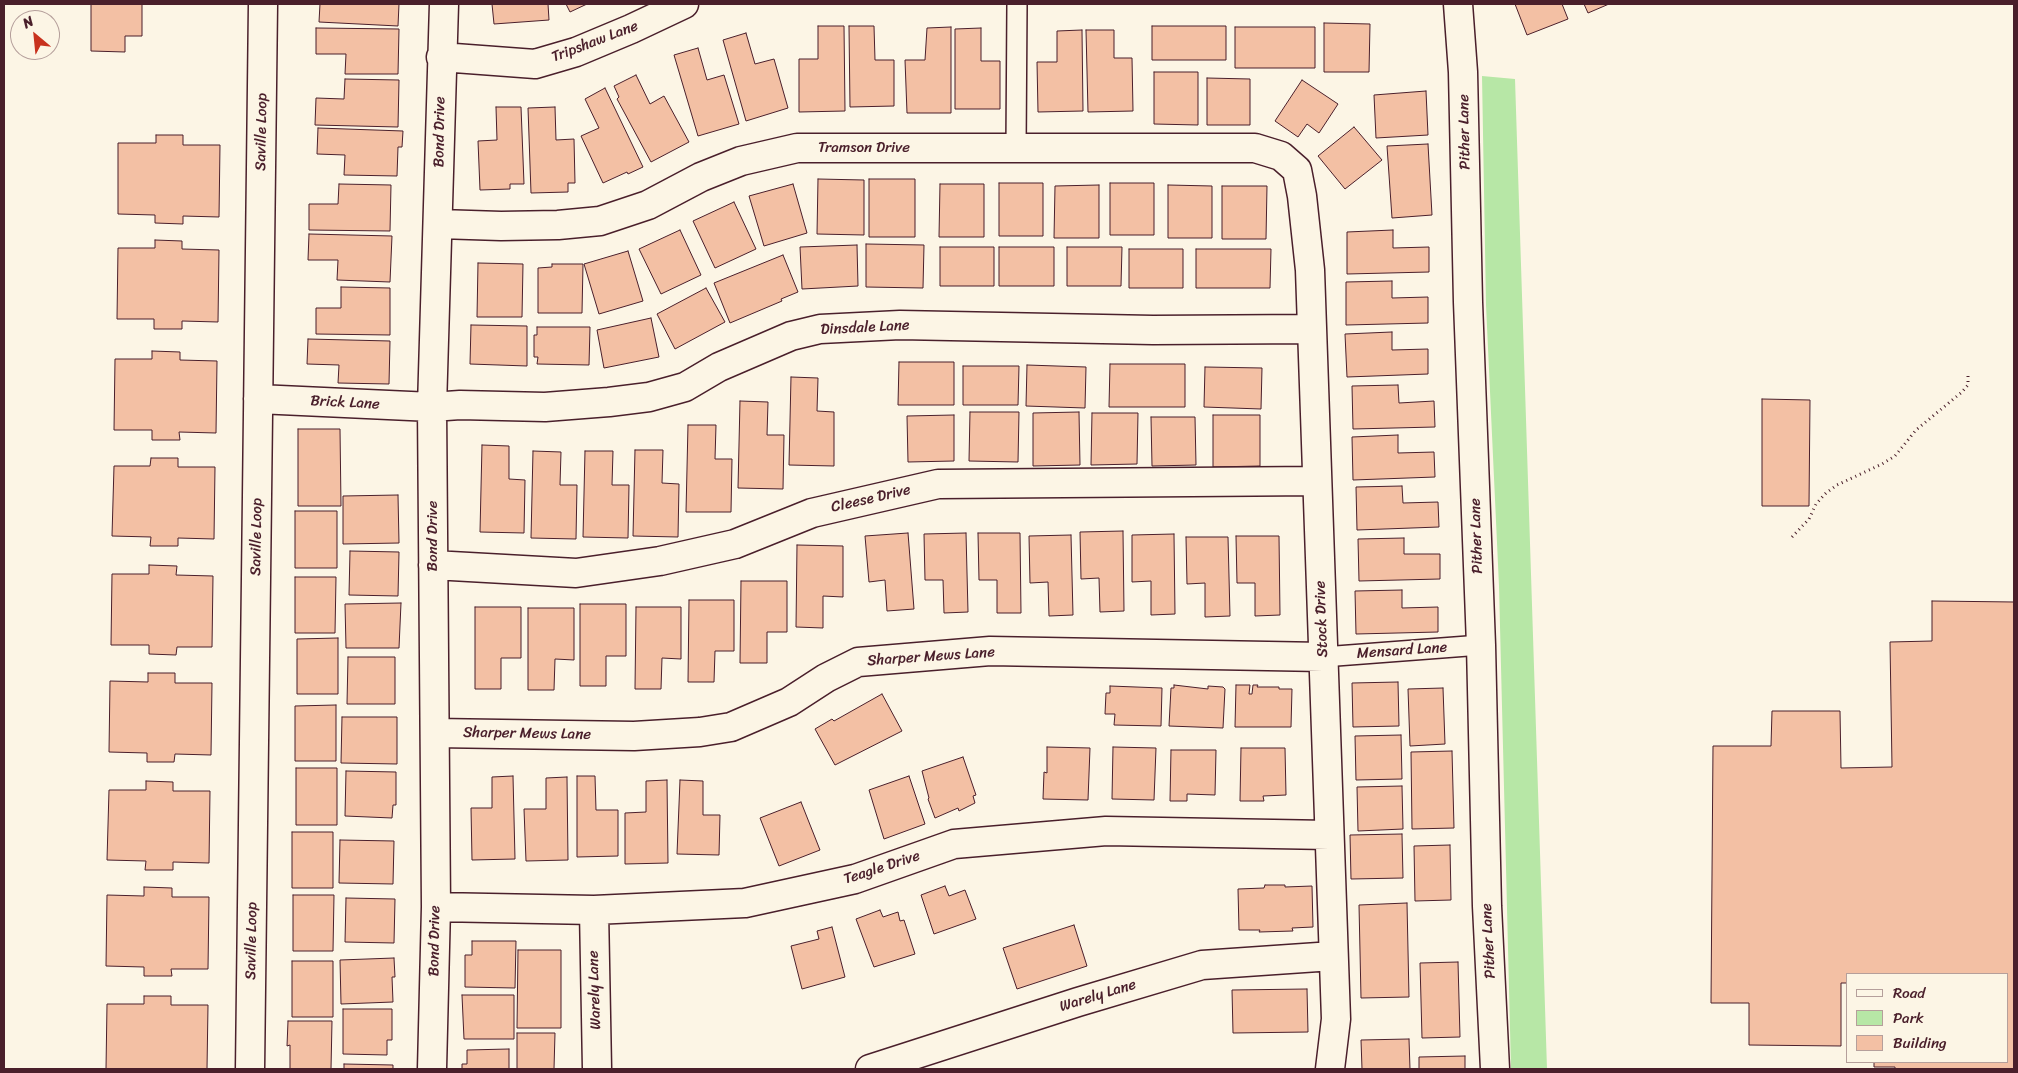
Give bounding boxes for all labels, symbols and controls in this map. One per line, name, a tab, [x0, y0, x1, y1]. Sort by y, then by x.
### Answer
text: N	[18, 9, 38, 36]
north arrow	[10, 10, 60, 60]
street label: Tripshaw Lane	[549, 17, 641, 67]
street label: Saville Loop	[252, 93, 272, 171]
street label: Pither Lane	[1455, 94, 1475, 170]
street label: Bond Drive	[430, 96, 450, 168]
street label: Tramson Drive	[818, 139, 910, 157]
street label: Dinsdale Lane	[820, 317, 910, 339]
street label: Brick Lane	[310, 392, 380, 414]
street label: Cleese Drive	[829, 481, 913, 517]
street label: Saville Loop	[247, 498, 267, 576]
street label: Pither Lane	[1467, 498, 1487, 574]
street label: Bond Drive	[424, 501, 442, 571]
street label: Stock Drive	[1312, 580, 1332, 658]
street label: Mensard Lane	[1356, 639, 1448, 663]
street label: Sharper Mews Lane	[867, 644, 995, 670]
street label: Sharper Mews Lane	[463, 724, 591, 744]
street label: Teagle Drive	[842, 847, 922, 889]
street label: Saville Loop	[242, 902, 262, 980]
street label: Pither Lane	[1478, 903, 1500, 979]
street label: Bond Drive	[425, 905, 445, 977]
street label: Warely Lane	[585, 950, 605, 1030]
legend	[1846, 973, 2008, 1063]
street label: Warely Lane	[1058, 976, 1138, 1016]
text: Road	[1893, 980, 1925, 1006]
text: Park	[1893, 1005, 1924, 1031]
text: Building	[1893, 1030, 1947, 1056]

